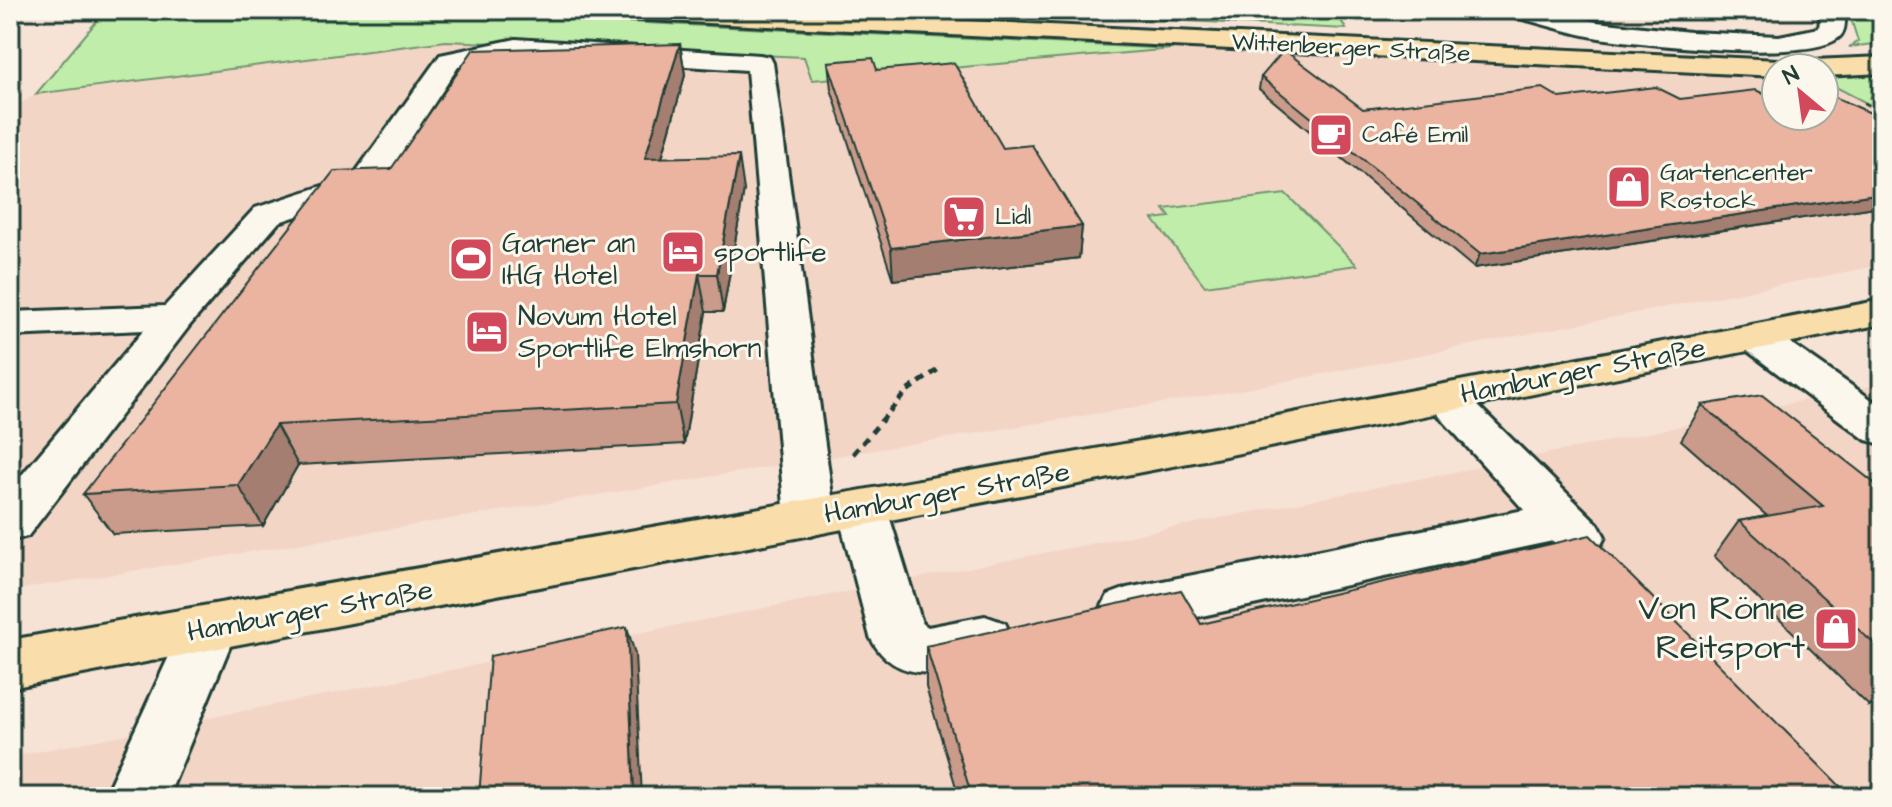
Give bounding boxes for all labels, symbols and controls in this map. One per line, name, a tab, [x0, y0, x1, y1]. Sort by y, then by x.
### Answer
street label: Wittenberger Straße	[1231, 25, 1471, 72]
north arrow	[1760, 52, 1840, 132]
text: N	[1777, 59, 1805, 93]
cafe icon: Café Emil	[1307, 111, 1355, 159]
place label: Café Emil	[1362, 118, 1468, 152]
place label: Gartencenter Rostock	[1660, 156, 1813, 218]
shop icon: Gartencenter Rostock	[1605, 163, 1653, 211]
supermarket icon: Lidl	[940, 193, 988, 241]
place label: Lidl	[995, 200, 1031, 234]
place label: Garner an IHG Hotel	[502, 224, 635, 295]
hotel icon: sportlife	[659, 228, 707, 276]
place label: sportlife	[714, 233, 827, 272]
sports icon: Garner an IHG Hotel	[447, 235, 495, 283]
place label: Novum Hotel Sportlife Elmshorn	[518, 297, 762, 368]
hotel icon: Novum Hotel Sportlife Elmshorn	[463, 308, 511, 356]
street label: Hamburger Straße	[1457, 328, 1709, 415]
street label: Hamburger Straße	[821, 452, 1073, 535]
street label: Hamburger Straße	[184, 570, 436, 653]
place label: Von Rönne Reitsport	[1638, 585, 1805, 672]
shop icon: Von Rönne Reitsport	[1812, 605, 1860, 653]

